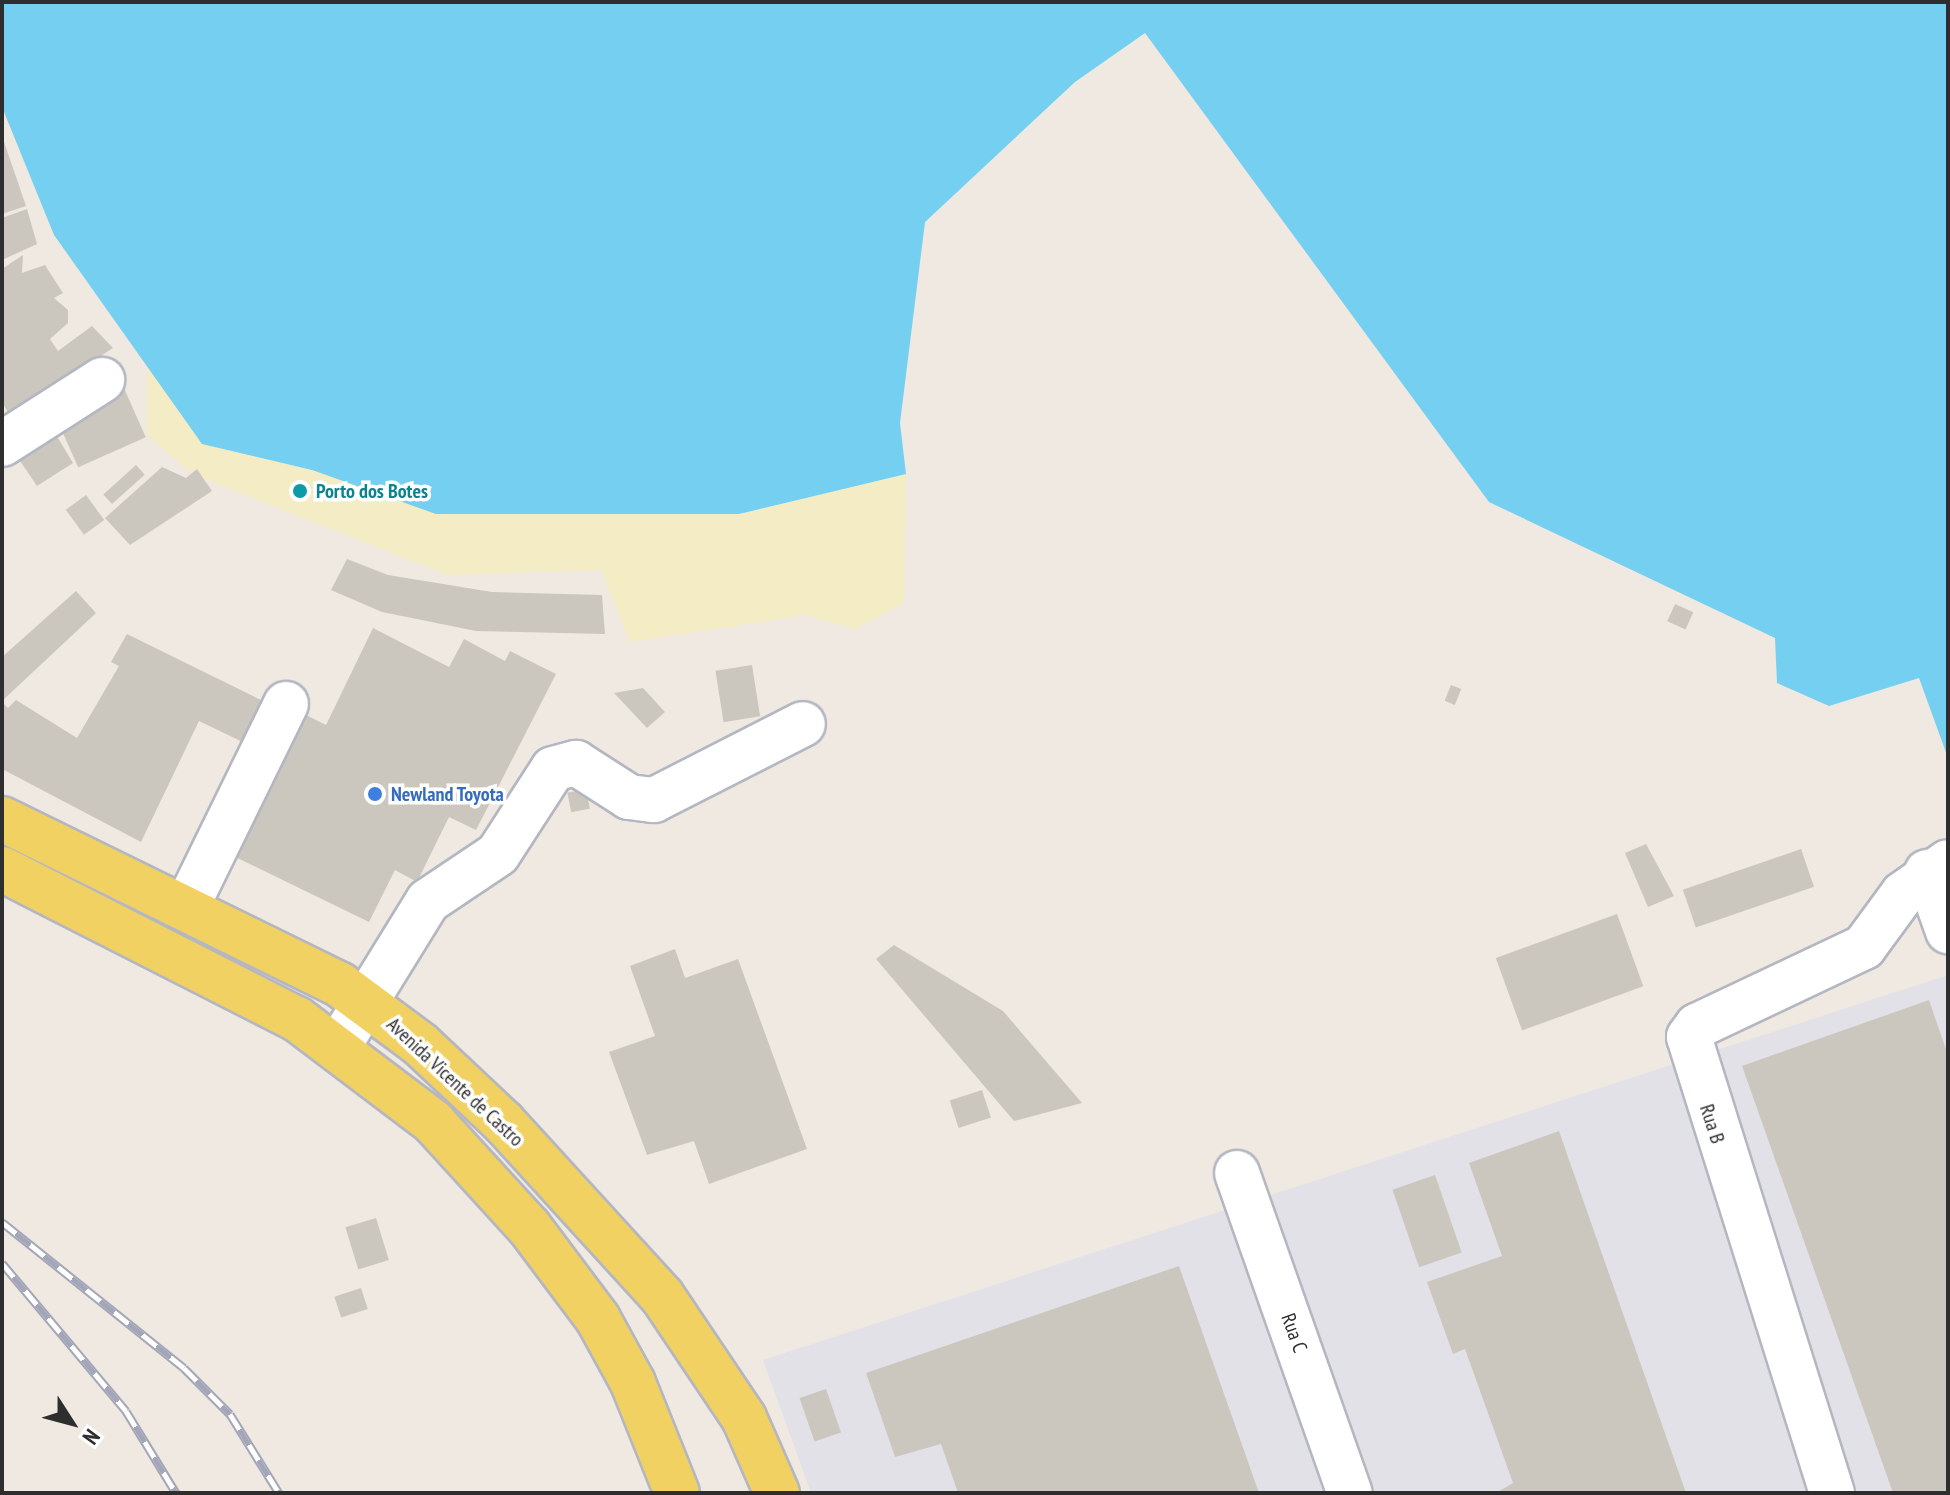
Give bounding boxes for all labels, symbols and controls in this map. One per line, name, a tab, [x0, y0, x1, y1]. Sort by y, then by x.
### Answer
place label: Porto dos Botes	[316, 479, 428, 503]
marker: Porto dos Botes	[291, 482, 309, 500]
place label: Newland Toyota	[391, 782, 504, 806]
marker: Newland Toyota	[366, 785, 384, 803]
street label: Avenida Vicente de Castro	[382, 1012, 528, 1152]
street label: Rua B	[1694, 1101, 1730, 1147]
street label: Rua C	[1276, 1310, 1312, 1356]
north arrow	[32, 1383, 112, 1463]
text: N	[77, 1424, 106, 1450]

